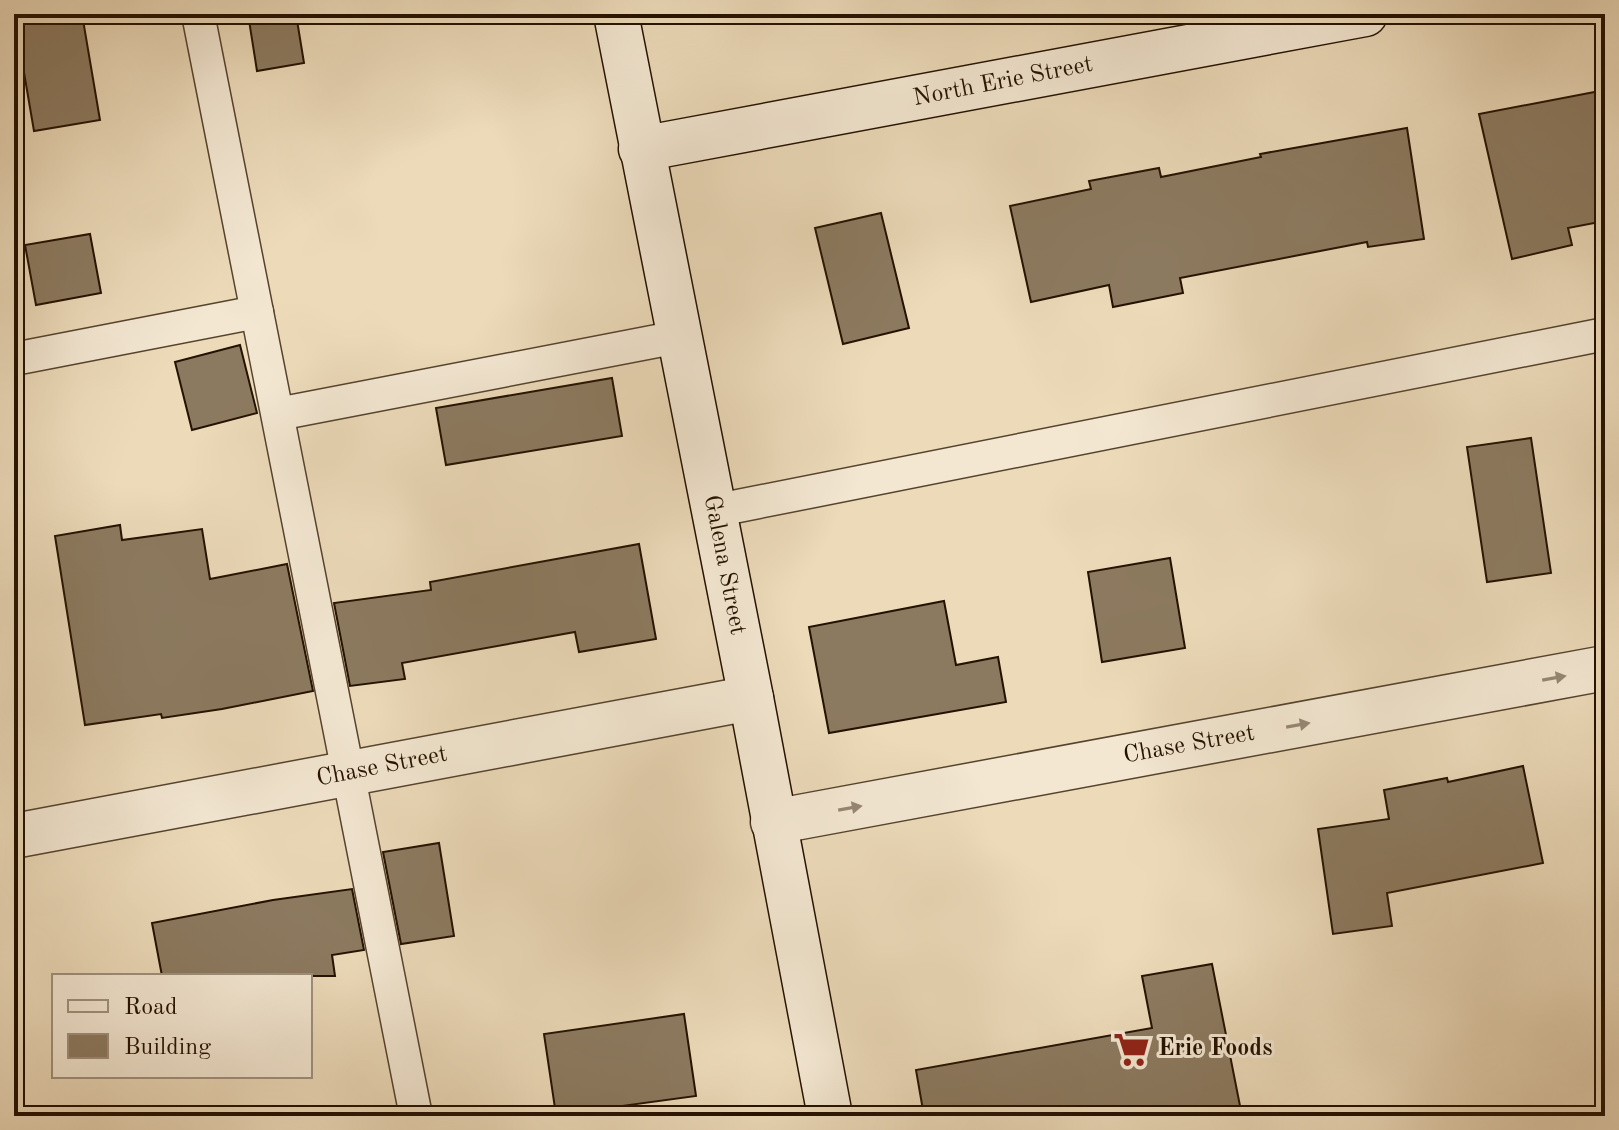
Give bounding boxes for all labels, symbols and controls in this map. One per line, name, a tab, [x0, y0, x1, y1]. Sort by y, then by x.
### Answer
street label: North Erie Street	[911, 53, 1095, 111]
street label: Galena Street	[699, 493, 749, 637]
one-way arrow	[1542, 671, 1567, 683]
one-way arrow	[1286, 718, 1311, 731]
street label: Chase Street	[1122, 722, 1256, 768]
street label: Chase Street	[315, 743, 449, 791]
one-way arrow	[837, 801, 862, 813]
legend	[52, 974, 312, 1078]
text: Road	[124, 996, 177, 1020]
supermarket icon: Erie Foods	[1113, 1030, 1151, 1068]
text: Building	[124, 1036, 211, 1060]
place label: Erie Foods	[1158, 1037, 1273, 1061]

